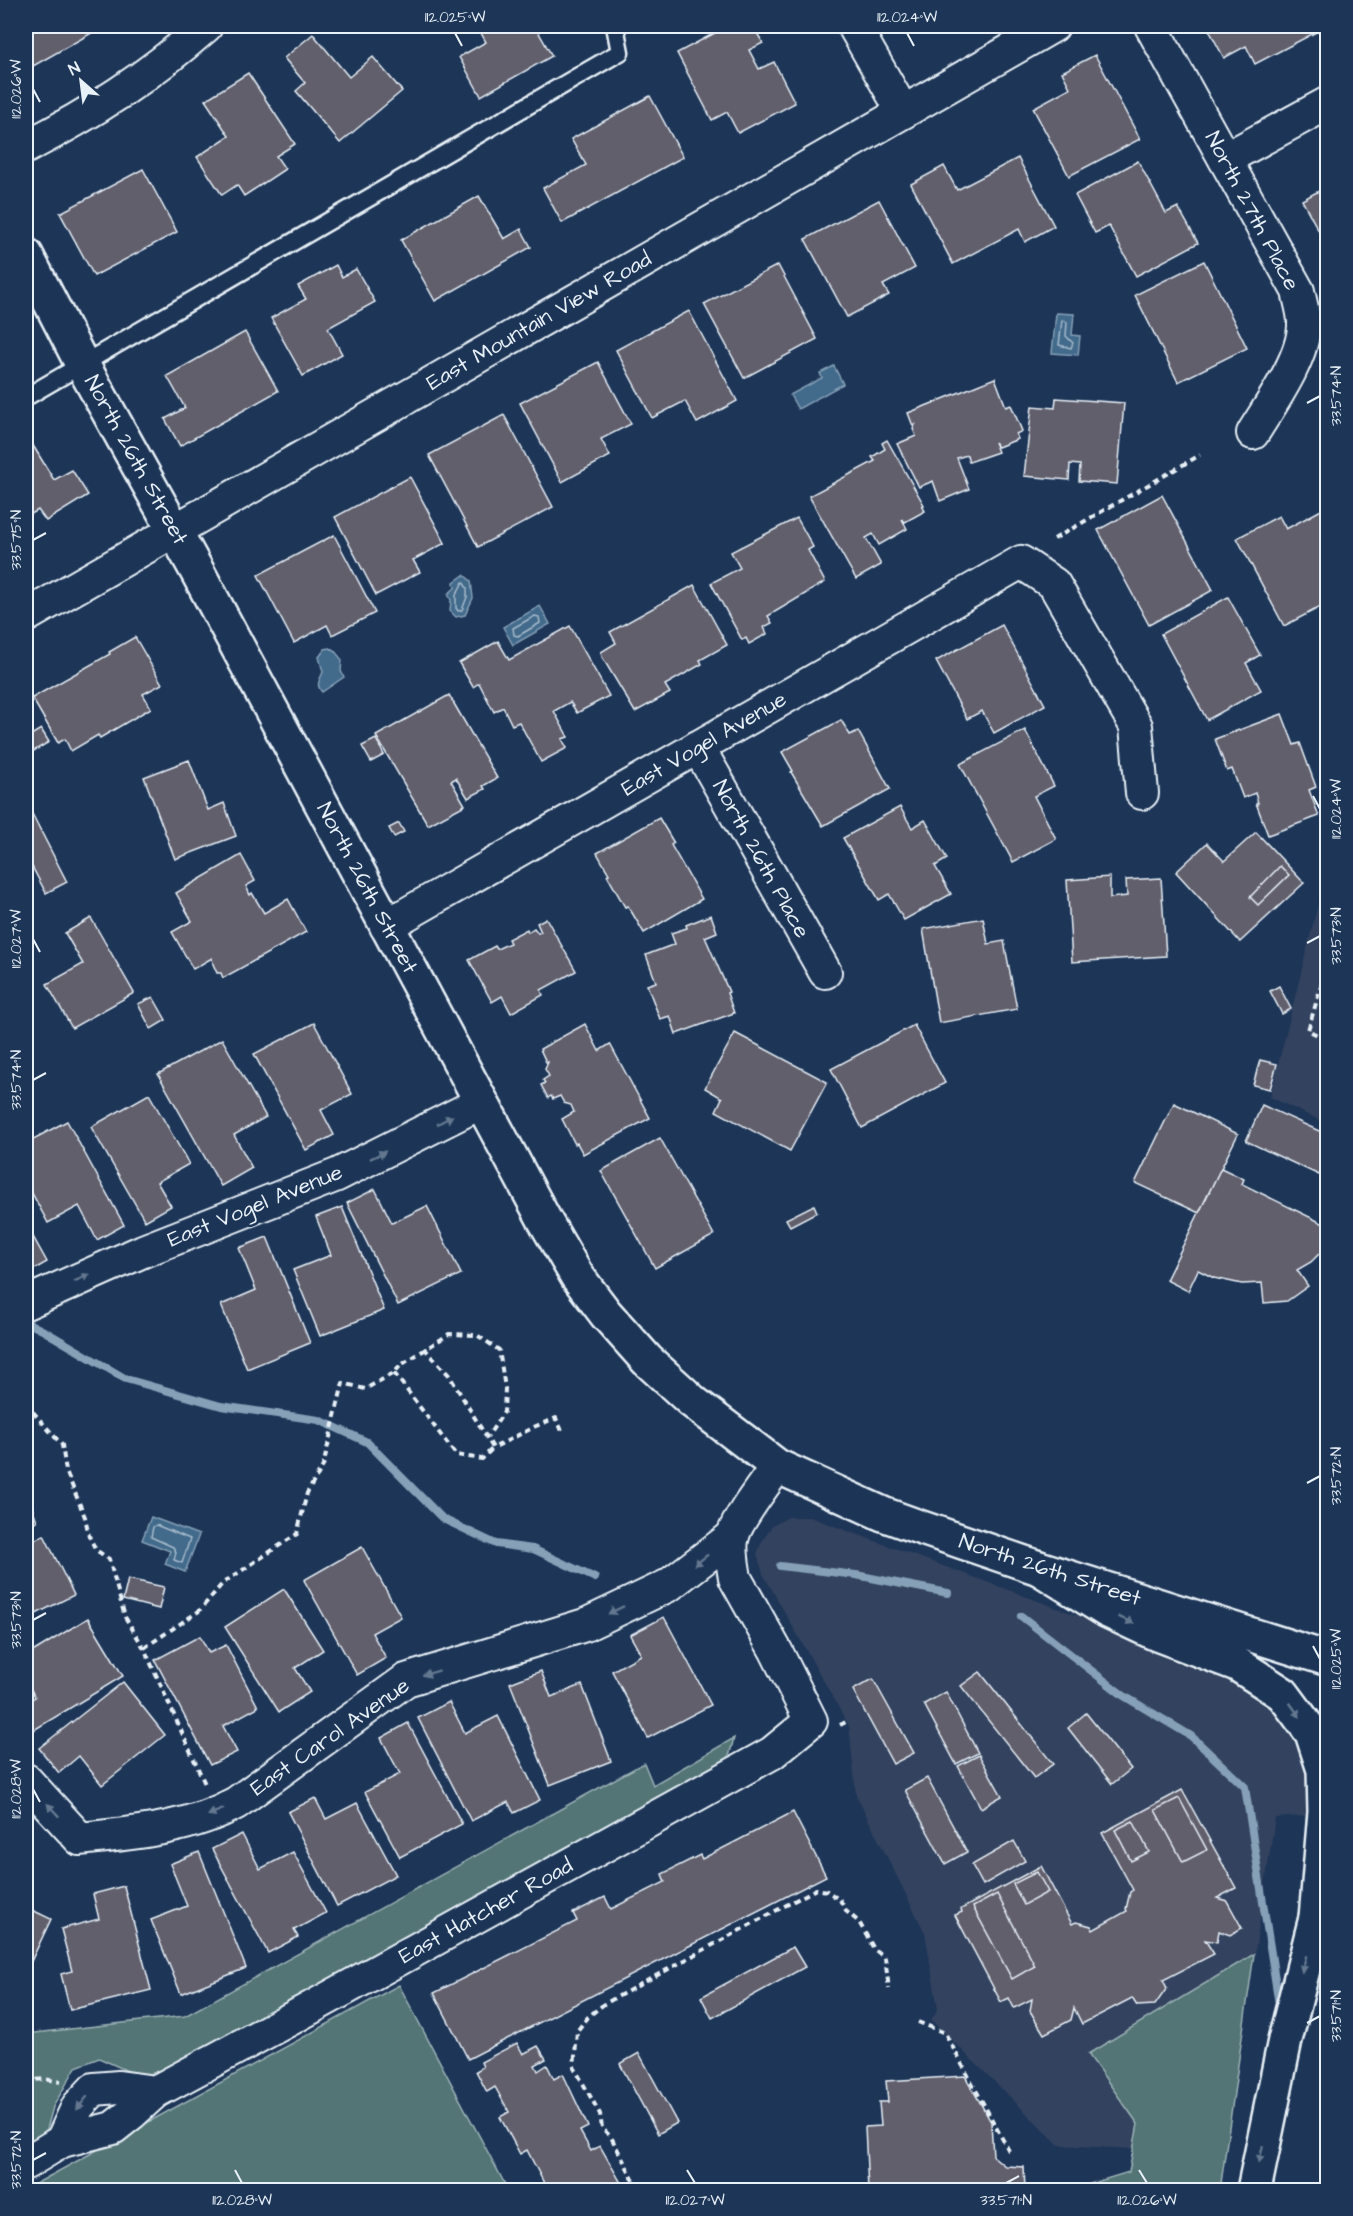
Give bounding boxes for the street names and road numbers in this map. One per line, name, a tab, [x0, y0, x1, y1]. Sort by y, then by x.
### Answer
street label: North 27th Place	[1197, 126, 1307, 296]
street label: East Mountain View Road	[421, 244, 657, 398]
street label: North 26th Street	[76, 370, 196, 551]
street label: East Vogel Avenue	[616, 684, 793, 805]
street label: North 26th Place	[705, 774, 817, 944]
street label: North 26th Street	[309, 797, 425, 979]
street label: East Vogel Avenue	[163, 1157, 348, 1256]
street label: North 26th Street	[955, 1526, 1145, 1614]
street label: East Carol Avenue	[244, 1670, 416, 1804]
street label: East Hatcher Road	[393, 1850, 579, 1972]

